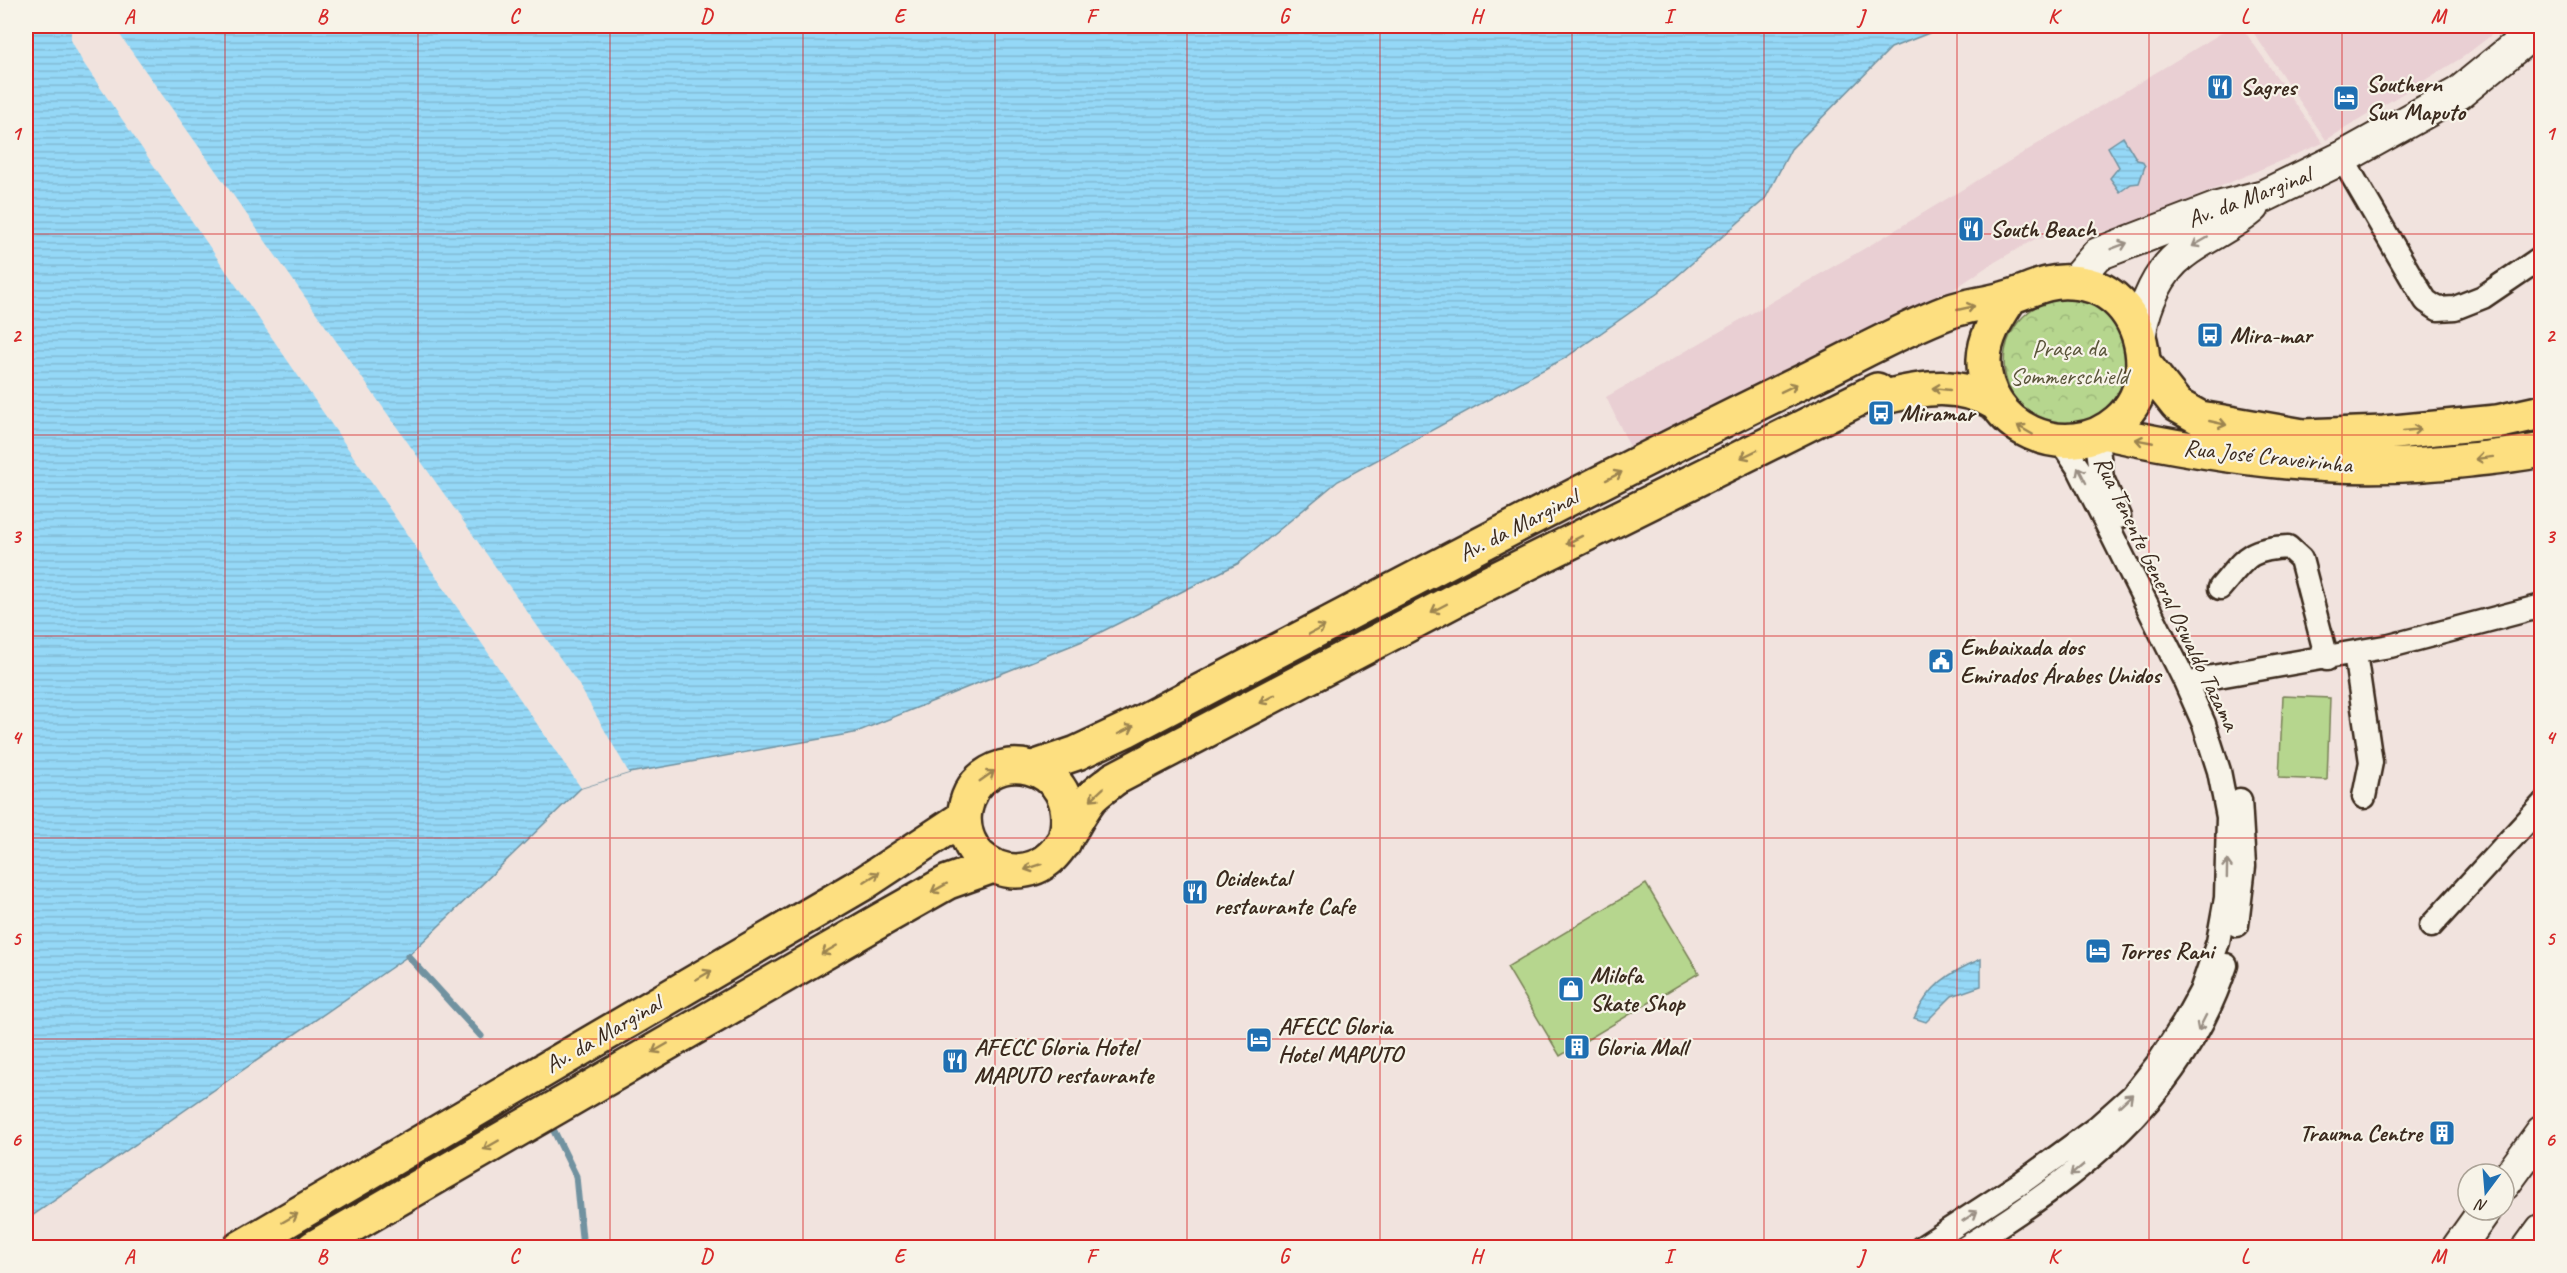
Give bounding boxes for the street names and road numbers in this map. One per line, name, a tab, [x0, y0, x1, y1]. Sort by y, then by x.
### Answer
street label: Av. da Marginal	[2183, 158, 2319, 234]
street label: Rua José Craveirinha	[2182, 432, 2355, 480]
street label: Rua Tenente General Oswaldo Tazama	[2087, 451, 2247, 736]
street label: Av. da Marginal	[1453, 480, 1586, 568]
street label: Av. da Marginal	[539, 987, 670, 1080]

